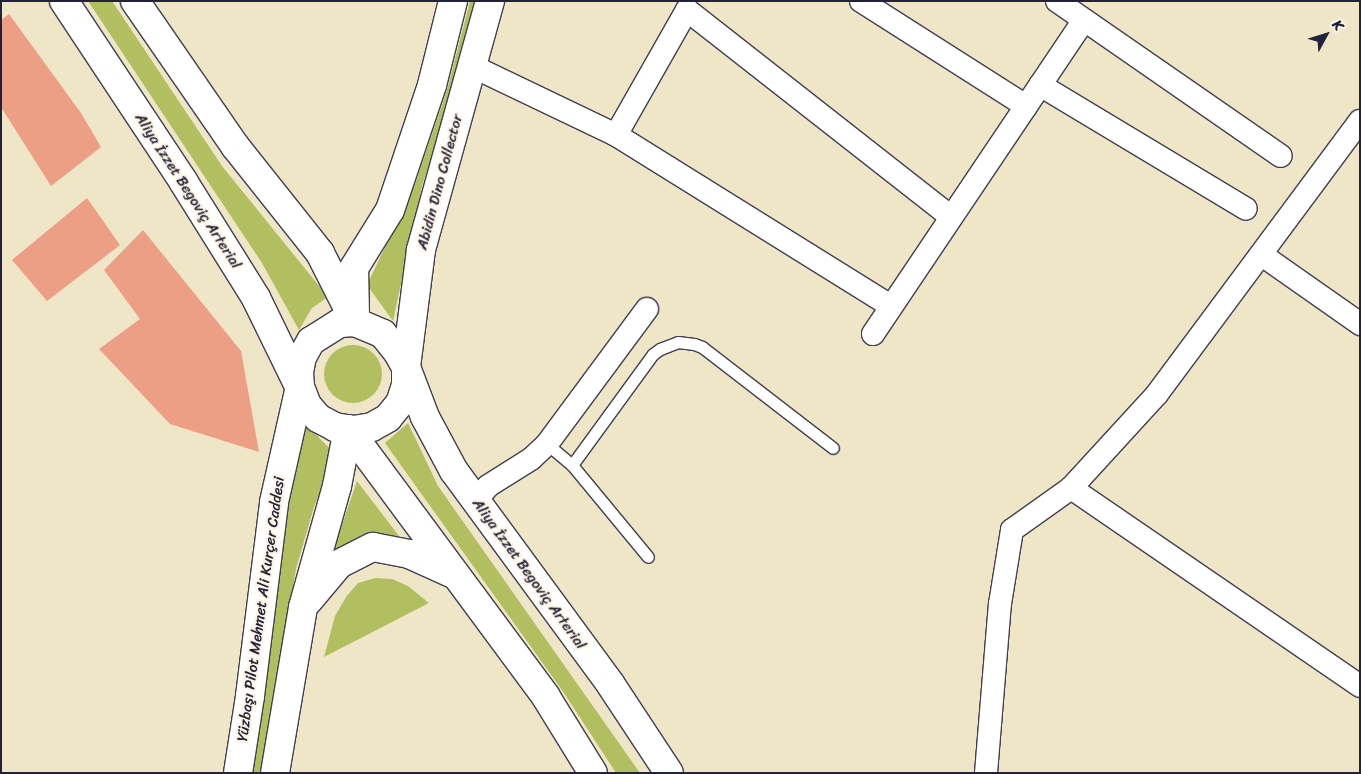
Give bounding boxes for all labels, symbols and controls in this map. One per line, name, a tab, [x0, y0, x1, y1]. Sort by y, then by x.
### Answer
north arrow	[1301, 10, 1351, 60]
text: K	[1326, 14, 1350, 36]
street label: Aliya İzzet Begoviç Arterial	[131, 110, 245, 272]
street label: Abidin Dino Collector	[413, 112, 467, 252]
street label: Yüzbaşı Pilot Mehmet Ali Kurçer Caddesi	[234, 476, 288, 742]
street label: Aliya İzzet Begoviç Arterial	[468, 495, 590, 653]

